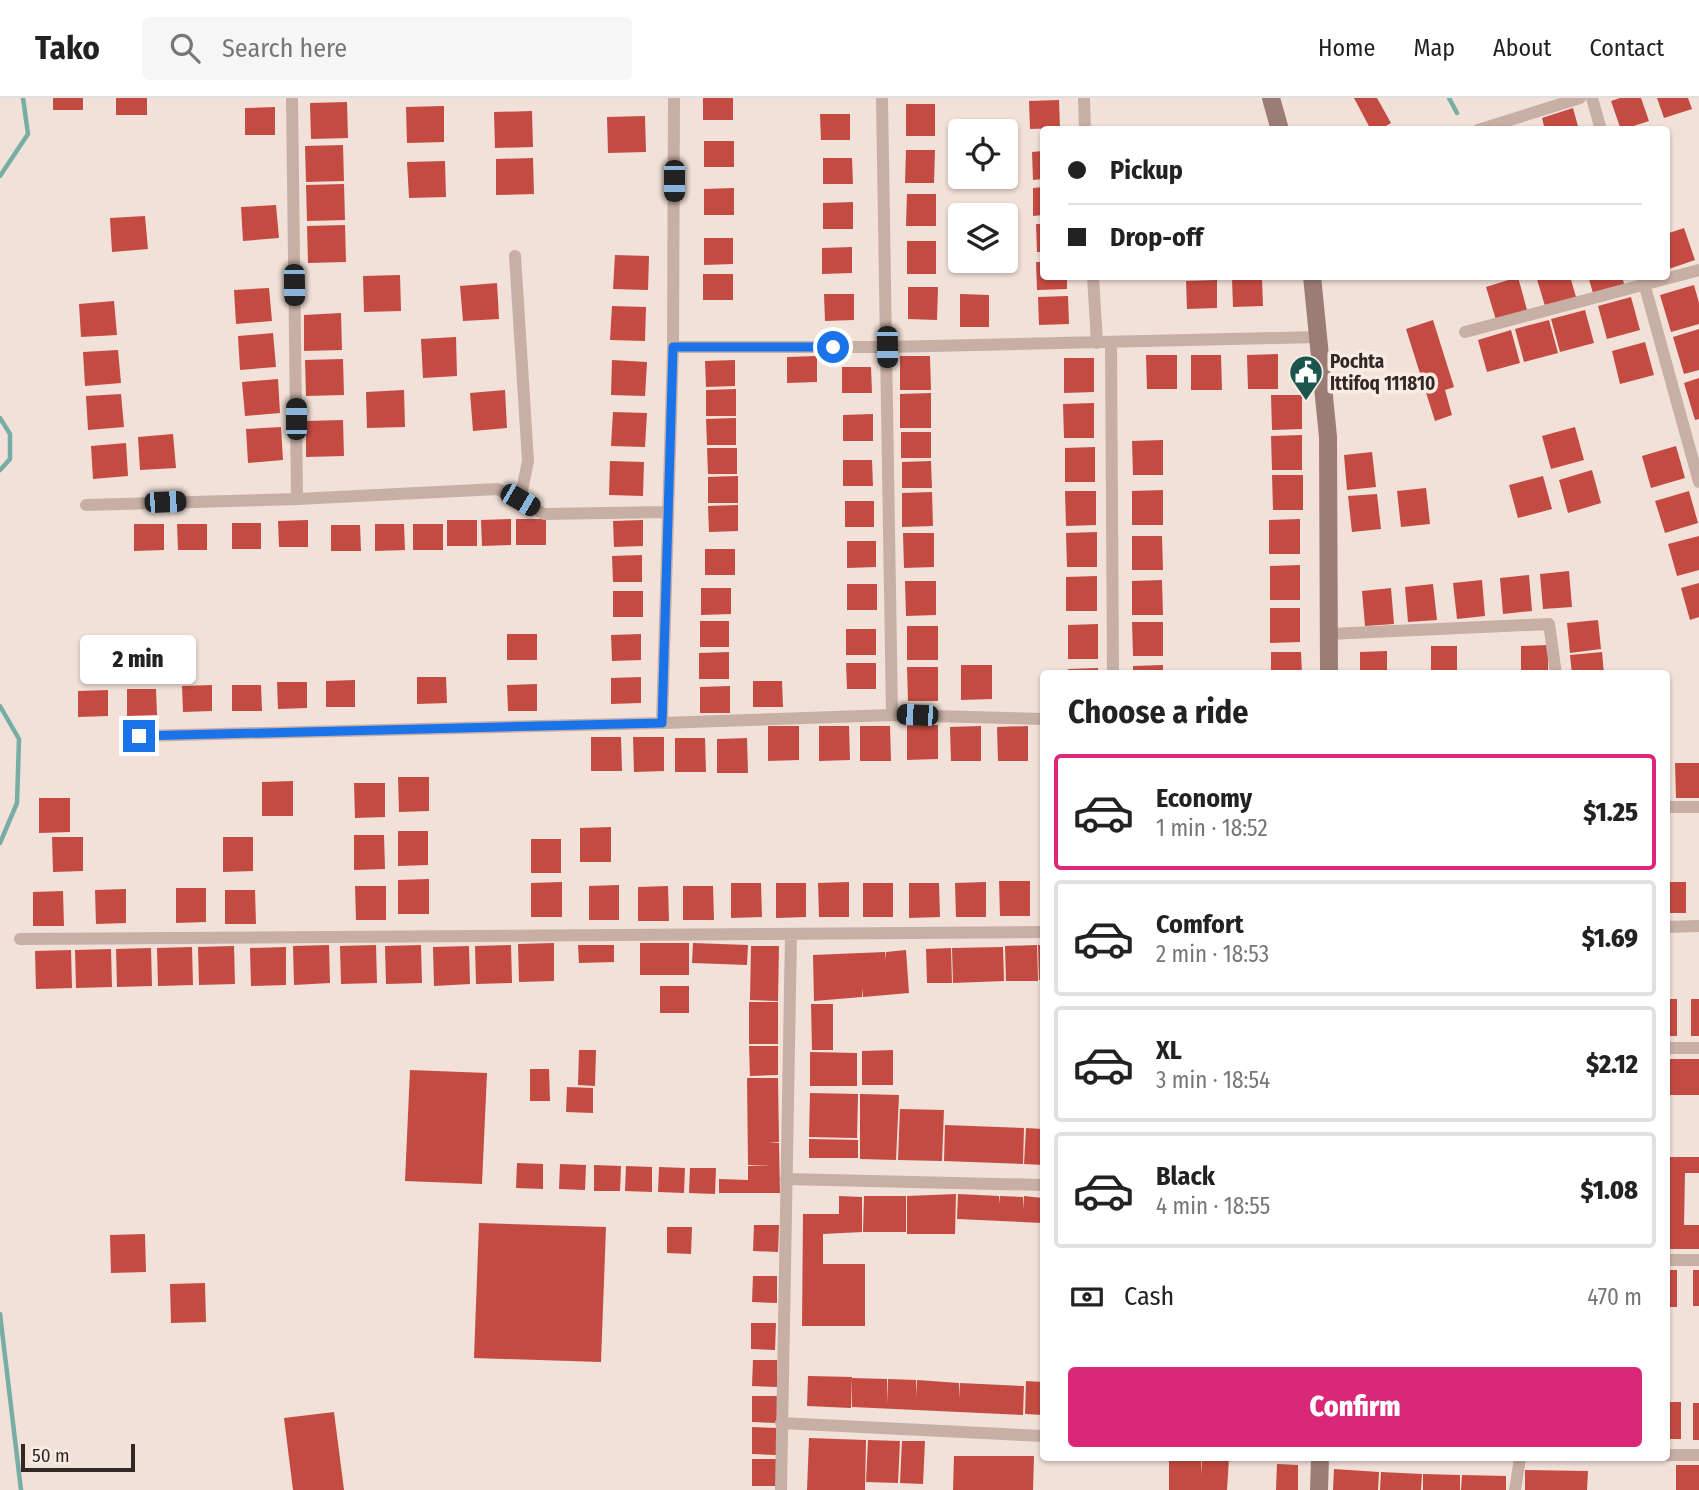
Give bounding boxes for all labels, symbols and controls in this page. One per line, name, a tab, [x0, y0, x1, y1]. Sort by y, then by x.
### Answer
search box	[142, 17, 632, 80]
text: Tako	[35, 28, 100, 68]
icon: search	[166, 29, 204, 67]
text: Search here	[222, 33, 347, 64]
text: Home	[1318, 34, 1375, 62]
text: Map	[1413, 34, 1455, 62]
text: About	[1493, 34, 1551, 62]
text: Contact	[1589, 34, 1664, 62]
map controls	[948, 119, 1018, 273]
button: locate	[948, 119, 1018, 189]
text: Pickup	[1110, 155, 1183, 186]
car	[664, 160, 685, 202]
button: layers	[948, 203, 1018, 273]
text: Drop-off	[1110, 222, 1203, 253]
car	[284, 264, 305, 306]
car	[877, 326, 898, 368]
route start	[817, 331, 849, 363]
place label: Pochta Ittifoq 111810	[1330, 350, 1435, 395]
public building icon: Pochta Ittifoq 111810	[1287, 353, 1325, 402]
car	[286, 398, 307, 440]
car	[497, 480, 544, 520]
car	[144, 491, 187, 513]
callout: 2 min	[81, 634, 197, 684]
text: 2 min	[113, 645, 163, 673]
text: Choose a ride	[1068, 693, 1249, 731]
car	[896, 704, 939, 726]
route end	[123, 720, 155, 752]
icon: car	[1072, 781, 1135, 844]
text: Economy	[1156, 783, 1252, 814]
text: $1.25	[1583, 797, 1638, 828]
text: 1 min · 18:52	[1156, 814, 1268, 842]
icon: car	[1072, 907, 1135, 970]
text: Comfort	[1156, 909, 1244, 940]
text: $1.69	[1582, 923, 1638, 954]
text: 2 min · 18:53	[1156, 940, 1269, 968]
icon: car	[1072, 1033, 1135, 1096]
text: XL	[1156, 1035, 1182, 1066]
text: $2.12	[1586, 1049, 1638, 1080]
text: 3 min · 18:54	[1156, 1066, 1270, 1094]
icon: car	[1072, 1159, 1135, 1222]
text: Black	[1156, 1161, 1215, 1192]
text: $1.08	[1581, 1175, 1638, 1206]
text: 4 min · 18:55	[1156, 1192, 1270, 1220]
icon: cash	[1068, 1278, 1106, 1316]
text: Cash	[1124, 1281, 1174, 1312]
text: 470 m	[1587, 1283, 1642, 1311]
button: Confirm	[1068, 1367, 1642, 1447]
scale bar	[21, 1441, 135, 1473]
text: 50 m	[32, 1444, 70, 1467]

